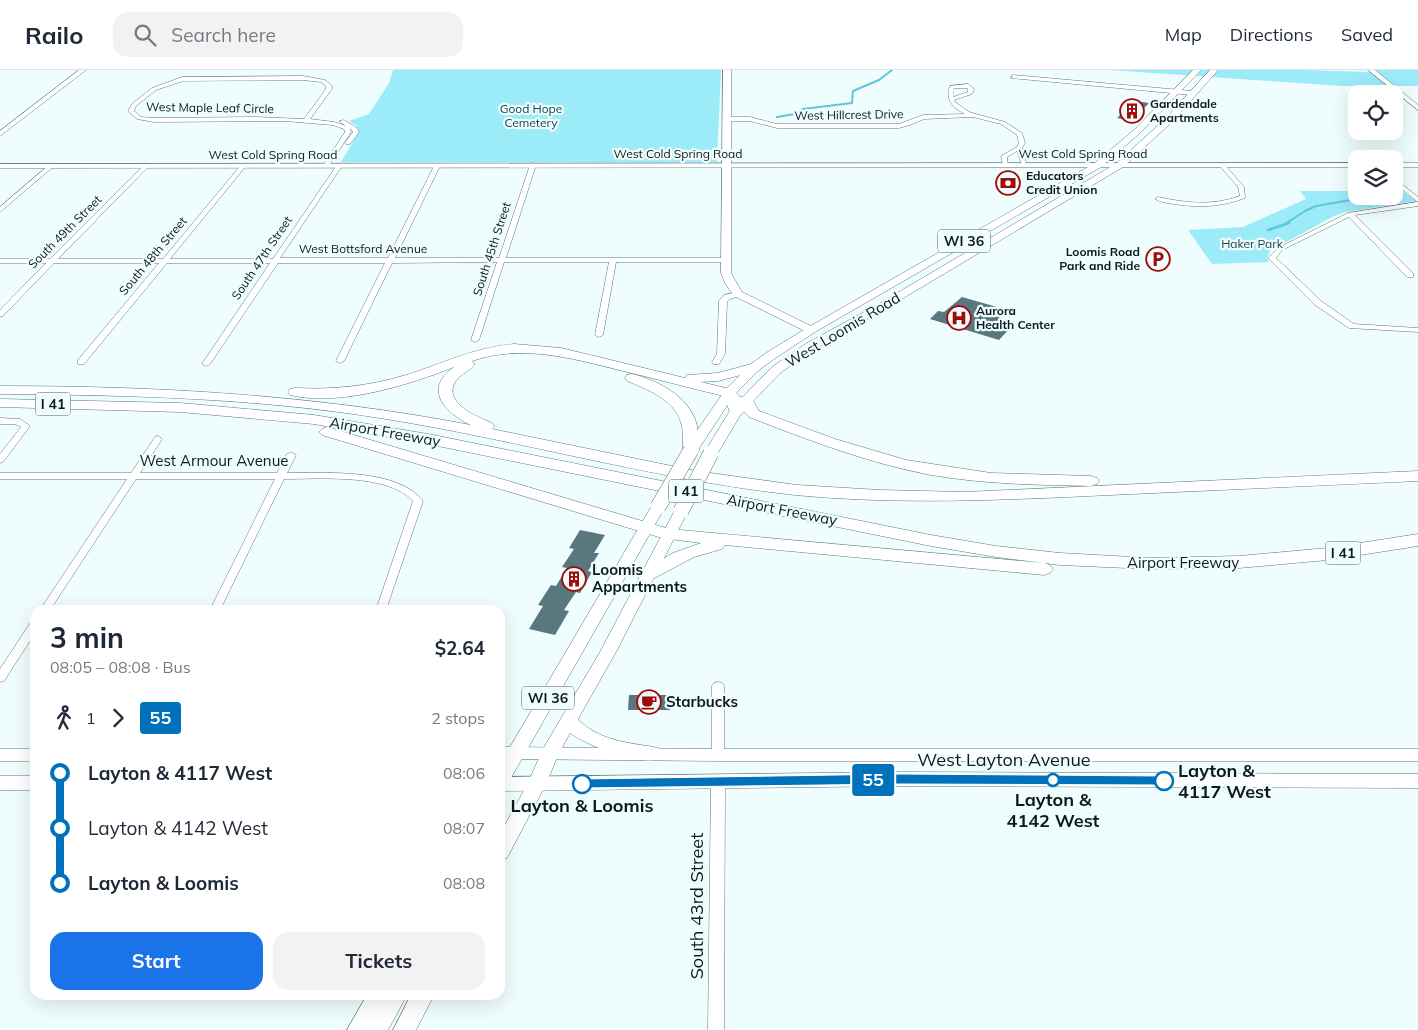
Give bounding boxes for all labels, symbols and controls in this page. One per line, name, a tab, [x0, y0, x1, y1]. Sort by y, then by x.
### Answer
search box	[113, 12, 463, 57]
text: Railo	[25, 20, 83, 50]
icon: search	[131, 21, 159, 49]
text: Search here	[171, 23, 276, 47]
text: Map	[1165, 23, 1202, 46]
text: Directions	[1230, 23, 1313, 46]
text: Saved	[1341, 23, 1393, 46]
map controls	[1348, 85, 1403, 205]
button: locate	[1348, 85, 1403, 140]
place label: Gardendale Apartments	[1150, 96, 1219, 125]
building icon: Gardendale Apartments	[1119, 98, 1145, 124]
street label: West Maple Leaf Circle	[146, 99, 274, 116]
park label: Good Hope Cemetery	[500, 101, 562, 130]
street label: West Hillcrest Drive	[794, 106, 904, 123]
street label: West Cold Spring Road	[614, 146, 742, 161]
street label: West Cold Spring Road	[1019, 146, 1147, 161]
street label: West Cold Spring Road	[209, 147, 337, 162]
button: layers	[1348, 150, 1403, 205]
place label: Educators Credit Union	[1026, 168, 1097, 197]
bank icon: Educators Credit Union	[995, 170, 1021, 196]
street label: South 49th Street	[25, 192, 104, 271]
street label: South 45th Street	[469, 200, 514, 298]
street label: South 48th Street	[116, 213, 190, 298]
street label: South 47th Street	[228, 213, 295, 302]
road number: WI 36	[938, 230, 990, 252]
park label: Haker Park	[1221, 236, 1284, 251]
street label: West Bottsford Avenue	[299, 241, 427, 256]
place label: Loomis Road Park and Ride	[1059, 244, 1140, 273]
parking icon: Loomis Road Park and Ride	[1145, 246, 1171, 272]
street label: West Loomis Road	[782, 288, 904, 371]
place label: Aurora Health Center	[976, 303, 1055, 332]
hospital icon: Aurora Health Center	[946, 305, 972, 331]
road number: I 41	[36, 392, 70, 416]
street label: Airport Freeway	[328, 412, 442, 451]
street label: West Armour Avenue	[140, 451, 288, 470]
road number: I 41	[668, 480, 704, 502]
street label: Airport Freeway	[725, 489, 839, 530]
road number: I 41	[1326, 542, 1360, 564]
street label: Airport Freeway	[1127, 553, 1239, 572]
place label: Loomis Appartments	[592, 560, 687, 596]
building icon: Loomis Appartments	[561, 566, 587, 592]
text: 3 min	[50, 620, 124, 655]
text: $2.64	[435, 636, 485, 660]
text: 08:05 – 08:08 · Bus	[50, 657, 191, 677]
road number: WI 36	[522, 686, 574, 710]
cafe icon: Starbucks	[636, 689, 662, 715]
place label: Starbucks	[666, 692, 738, 711]
icon: walk	[50, 704, 78, 732]
icon: forward	[104, 704, 132, 732]
text: 55	[150, 706, 171, 729]
text: 1	[86, 708, 96, 728]
text: 2 stops	[431, 708, 485, 728]
street label: West Layton Avenue	[917, 748, 1091, 771]
place label: Layton & 4117 West	[1178, 759, 1271, 803]
text: Layton & 4117 West	[88, 761, 272, 785]
text: 08:06	[443, 763, 485, 783]
line badge: 55	[850, 764, 896, 796]
text: 55	[862, 768, 884, 791]
marker: Layton & 4117 West	[1154, 771, 1174, 791]
marker: Layton & 4142 West	[1046, 773, 1060, 787]
marker: Layton & Loomis	[572, 774, 592, 794]
place label: Layton & 4142 West	[1007, 788, 1100, 832]
place label: Layton & Loomis	[511, 794, 653, 817]
text: Layton & 4142 West	[88, 816, 268, 840]
text: 08:07	[443, 818, 485, 838]
street label: South 43rd Street	[685, 833, 708, 979]
text: Layton & Loomis	[88, 871, 239, 895]
text: 08:08	[443, 873, 485, 893]
button: Start	[50, 932, 263, 990]
button: Tickets	[273, 932, 485, 990]

